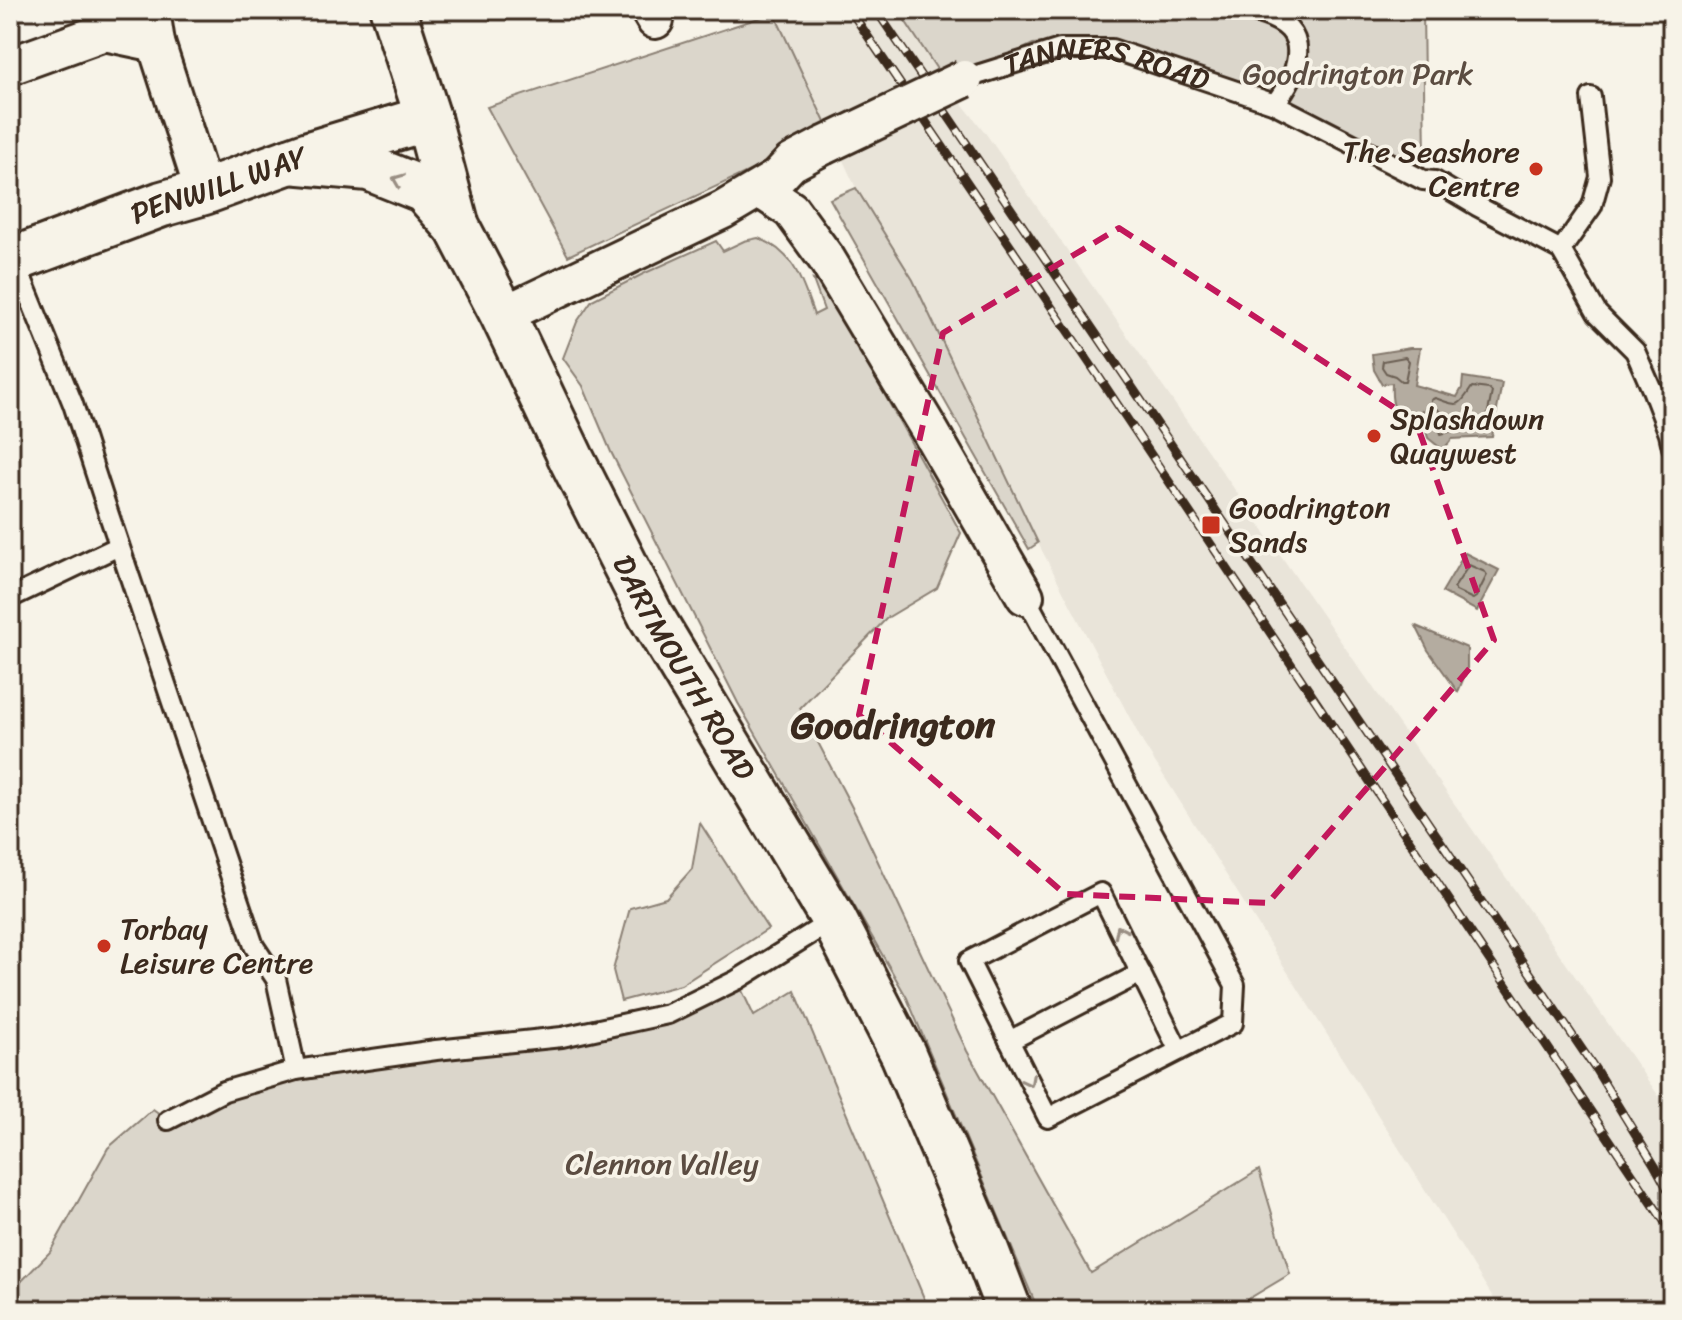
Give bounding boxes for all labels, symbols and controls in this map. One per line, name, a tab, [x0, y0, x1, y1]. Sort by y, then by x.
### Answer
street label: TANNERS ROAD	[996, 22, 1217, 107]
park label: Goodrington Park	[1243, 47, 1474, 101]
place label: The Seashore Centre	[1343, 125, 1520, 213]
street label: PENWILL WAY	[123, 129, 317, 241]
marker: The Seashore Centre	[1527, 160, 1545, 178]
one-way arrow	[392, 173, 406, 189]
place label: Splashdown Quaywest	[1390, 392, 1544, 480]
marker: Splashdown Quaywest	[1365, 427, 1383, 445]
place label: Goodrington Sands	[1229, 481, 1391, 569]
marker: Goodrington Sands	[1200, 514, 1222, 536]
street label: DARTMOUTH ROAD	[597, 545, 771, 791]
district label: Goodrington	[791, 692, 996, 759]
place label: Torbay Leisure Centre	[120, 902, 313, 990]
one-way arrow	[1114, 924, 1130, 939]
marker: Torbay Leisure Centre	[95, 937, 113, 955]
one-way arrow	[1019, 1072, 1035, 1087]
park label: Clennon Valley	[565, 1137, 759, 1191]

